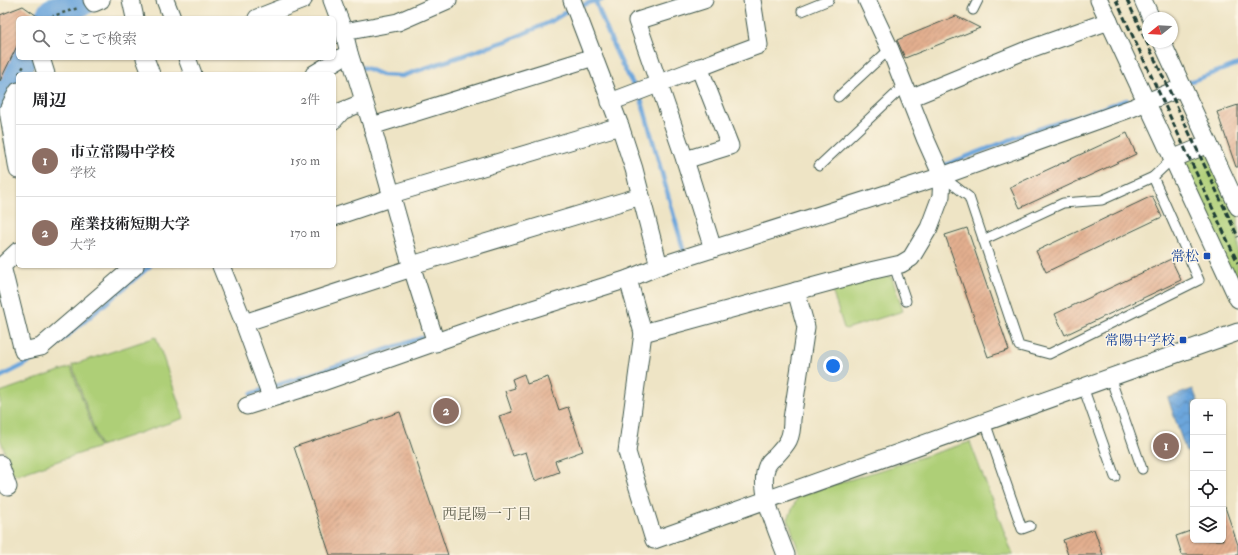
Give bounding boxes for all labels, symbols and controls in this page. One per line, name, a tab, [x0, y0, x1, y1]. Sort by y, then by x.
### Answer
north arrow	[1142, 12, 1178, 48]
search box	[16, 16, 336, 60]
icon: search	[30, 27, 52, 49]
text: ここで検索	[62, 30, 137, 49]
text: 周辺	[32, 90, 66, 111]
text: 2件	[300, 92, 320, 108]
text: 市立常陽中学校	[70, 143, 175, 162]
text: 1	[43, 153, 47, 169]
text: 150 m	[290, 153, 320, 169]
text: 学校	[70, 165, 96, 181]
text: 産業技術短期大学	[70, 215, 190, 234]
text: 2	[42, 225, 48, 241]
text: 170 m	[290, 225, 320, 241]
text: 大学	[70, 237, 96, 253]
place label: 常松	[1171, 248, 1199, 265]
marker: 常松	[1202, 251, 1212, 261]
place label: 常陽中学校	[1105, 332, 1175, 349]
marker: 常陽中学校	[1178, 335, 1188, 345]
your location	[823, 356, 843, 376]
pin: 2	[433, 396, 459, 426]
map controls	[1190, 399, 1226, 543]
button: +	[1190, 399, 1226, 435]
pin: 1	[1153, 431, 1179, 461]
button: −	[1190, 435, 1226, 471]
button: locate	[1190, 471, 1226, 507]
district label: 西昆陽一丁目	[442, 505, 532, 524]
button: layers	[1190, 507, 1226, 543]

